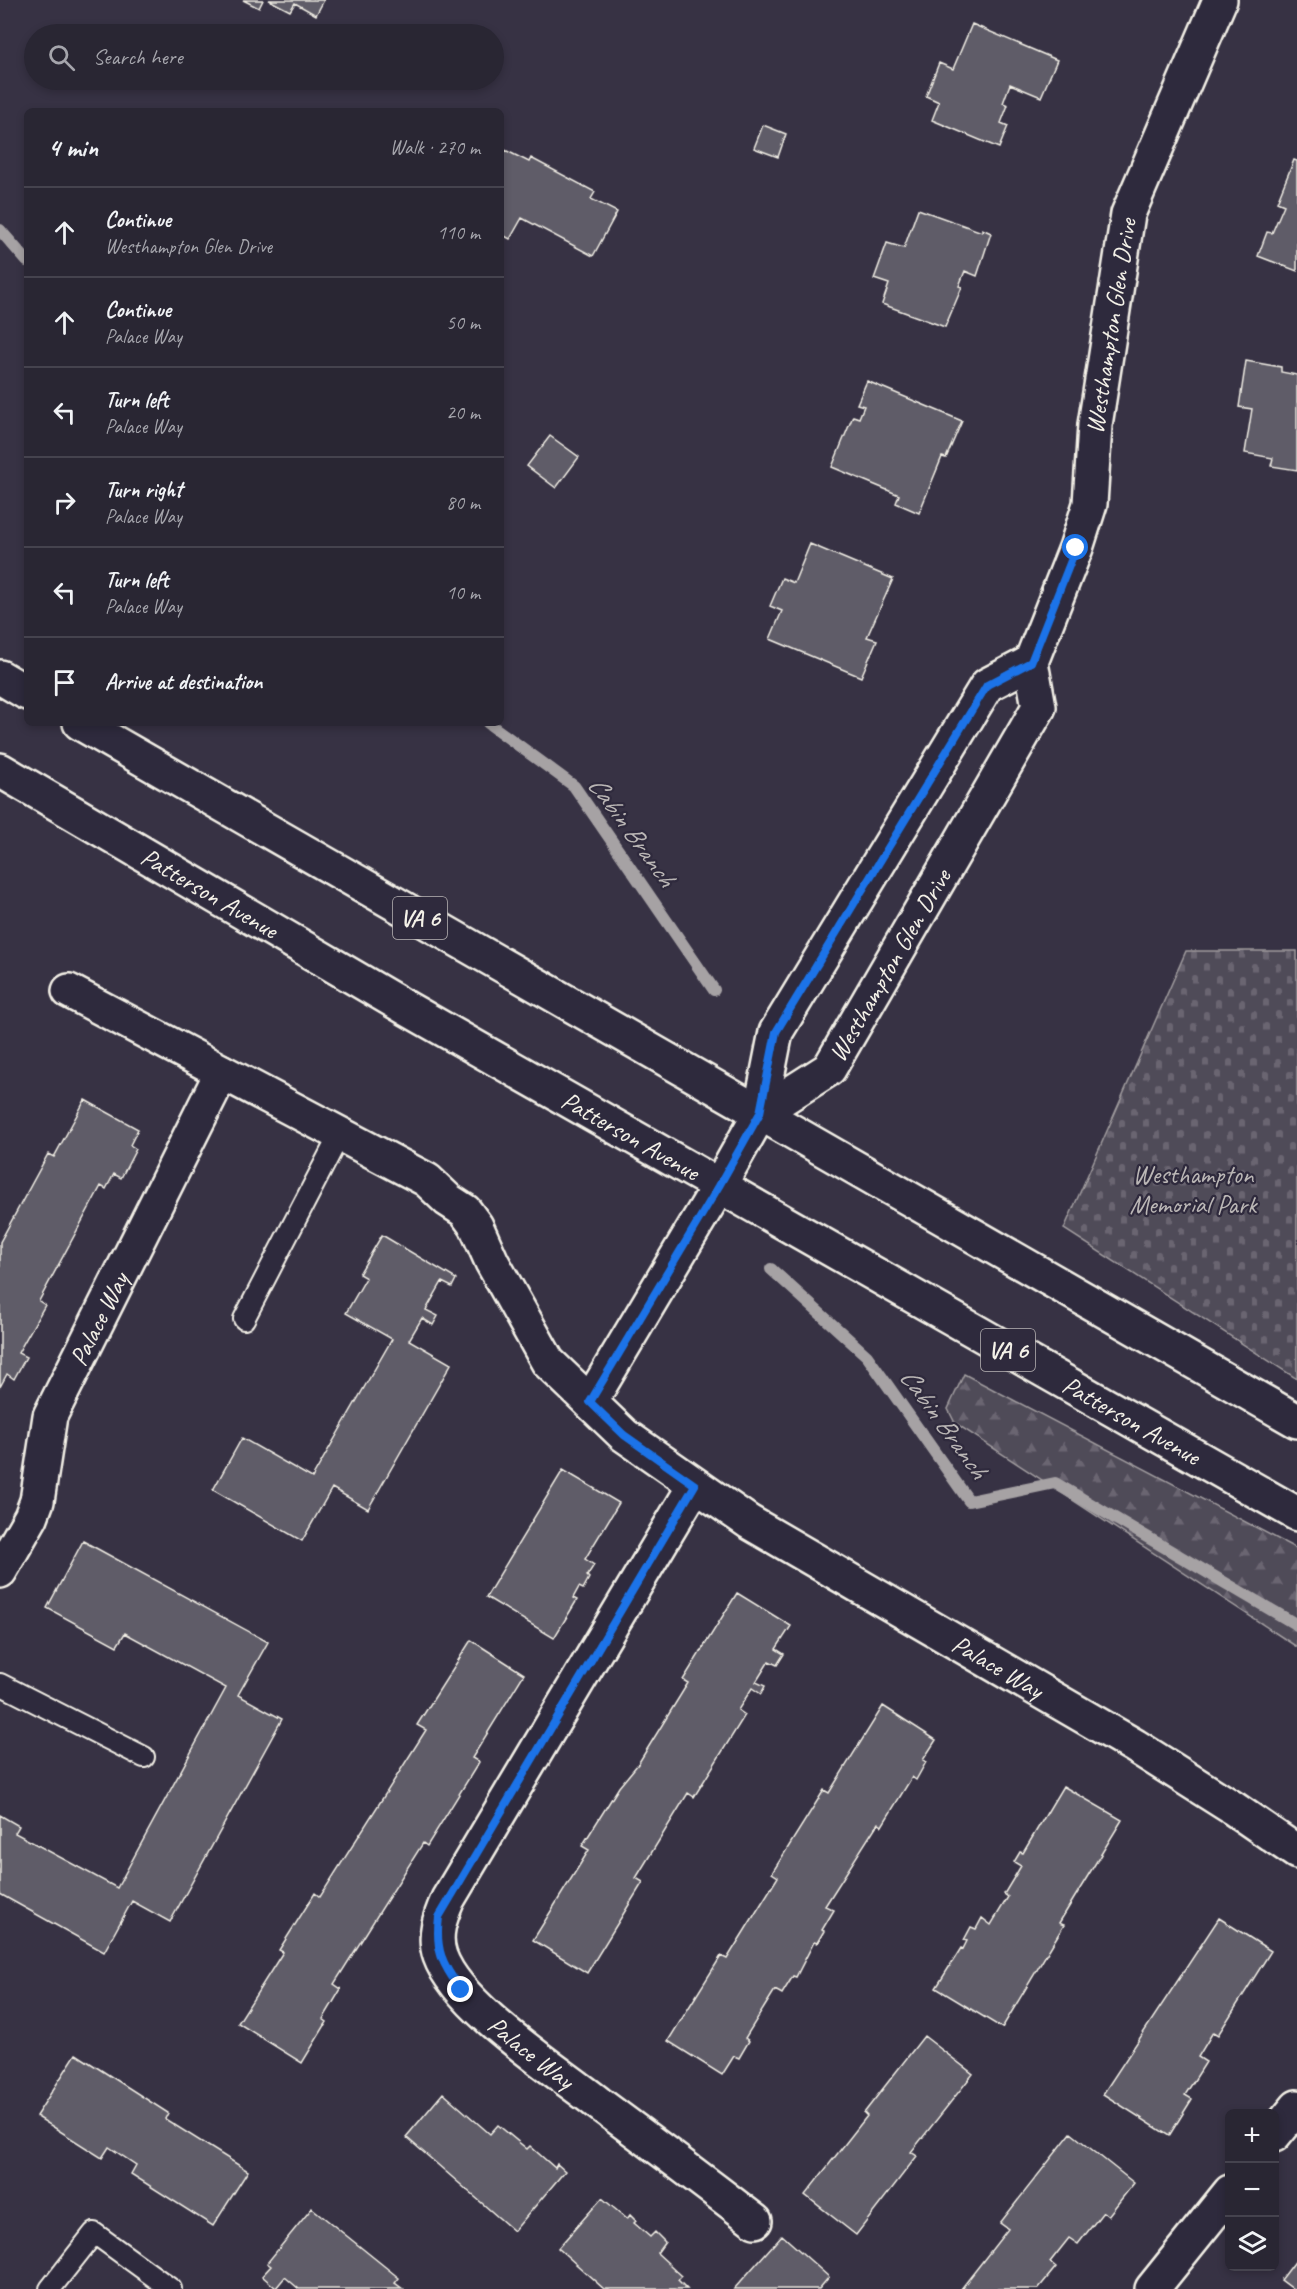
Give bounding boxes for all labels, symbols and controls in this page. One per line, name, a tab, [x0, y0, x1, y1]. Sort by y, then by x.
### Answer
search box	[24, 24, 504, 90]
icon: search	[45, 41, 78, 74]
text: Search here	[93, 43, 183, 71]
text: 4 min	[48, 131, 98, 164]
text: Walk · 270 m	[390, 135, 480, 160]
text: Continue	[105, 206, 171, 234]
street label: Westhampton Glen Drive	[1078, 215, 1144, 436]
icon: ahead	[48, 216, 81, 249]
text: 110 m	[437, 220, 480, 245]
text: Westhampton Glen Drive	[105, 234, 272, 259]
text: Continue	[105, 296, 171, 324]
icon: ahead	[48, 306, 81, 339]
text: 50 m	[446, 310, 480, 335]
text: Palace Way	[105, 324, 182, 349]
text: Turn left	[105, 386, 169, 414]
icon: left	[48, 396, 81, 429]
text: 20 m	[446, 400, 480, 425]
text: Palace Way	[105, 414, 182, 439]
text: Turn right	[105, 476, 182, 504]
icon: right	[48, 486, 81, 519]
text: 80 m	[446, 490, 480, 515]
text: Palace Way	[105, 504, 182, 529]
route start	[1062, 534, 1088, 560]
text: Turn left	[105, 566, 169, 594]
icon: left	[48, 576, 81, 609]
text: 10 m	[446, 580, 480, 605]
text: Palace Way	[105, 594, 182, 619]
icon: arrive	[48, 666, 81, 699]
text: Arrive at destination	[105, 668, 262, 696]
water label: Cabin Branch	[580, 769, 685, 894]
street label: Patterson Avenue	[135, 840, 285, 947]
street label: Westhampton Glen Drive	[821, 862, 959, 1068]
road number: VA 6	[393, 897, 447, 939]
street label: Patterson Avenue	[556, 1084, 707, 1189]
park label: Westhampton Memorial Park	[1129, 1158, 1258, 1221]
street label: Palace Way	[62, 1265, 137, 1371]
road number: VA 6	[981, 1329, 1035, 1371]
water label: Cabin Branch	[892, 1361, 997, 1486]
street label: Patterson Avenue	[1056, 1368, 1208, 1473]
street label: Palace Way	[946, 1627, 1051, 1707]
route end	[447, 1976, 473, 2002]
street label: Palace Way	[481, 2009, 582, 2098]
map controls	[1225, 2109, 1279, 2271]
button: +	[1225, 2109, 1279, 2163]
button: −	[1225, 2163, 1279, 2217]
button: layers	[1225, 2217, 1279, 2271]

